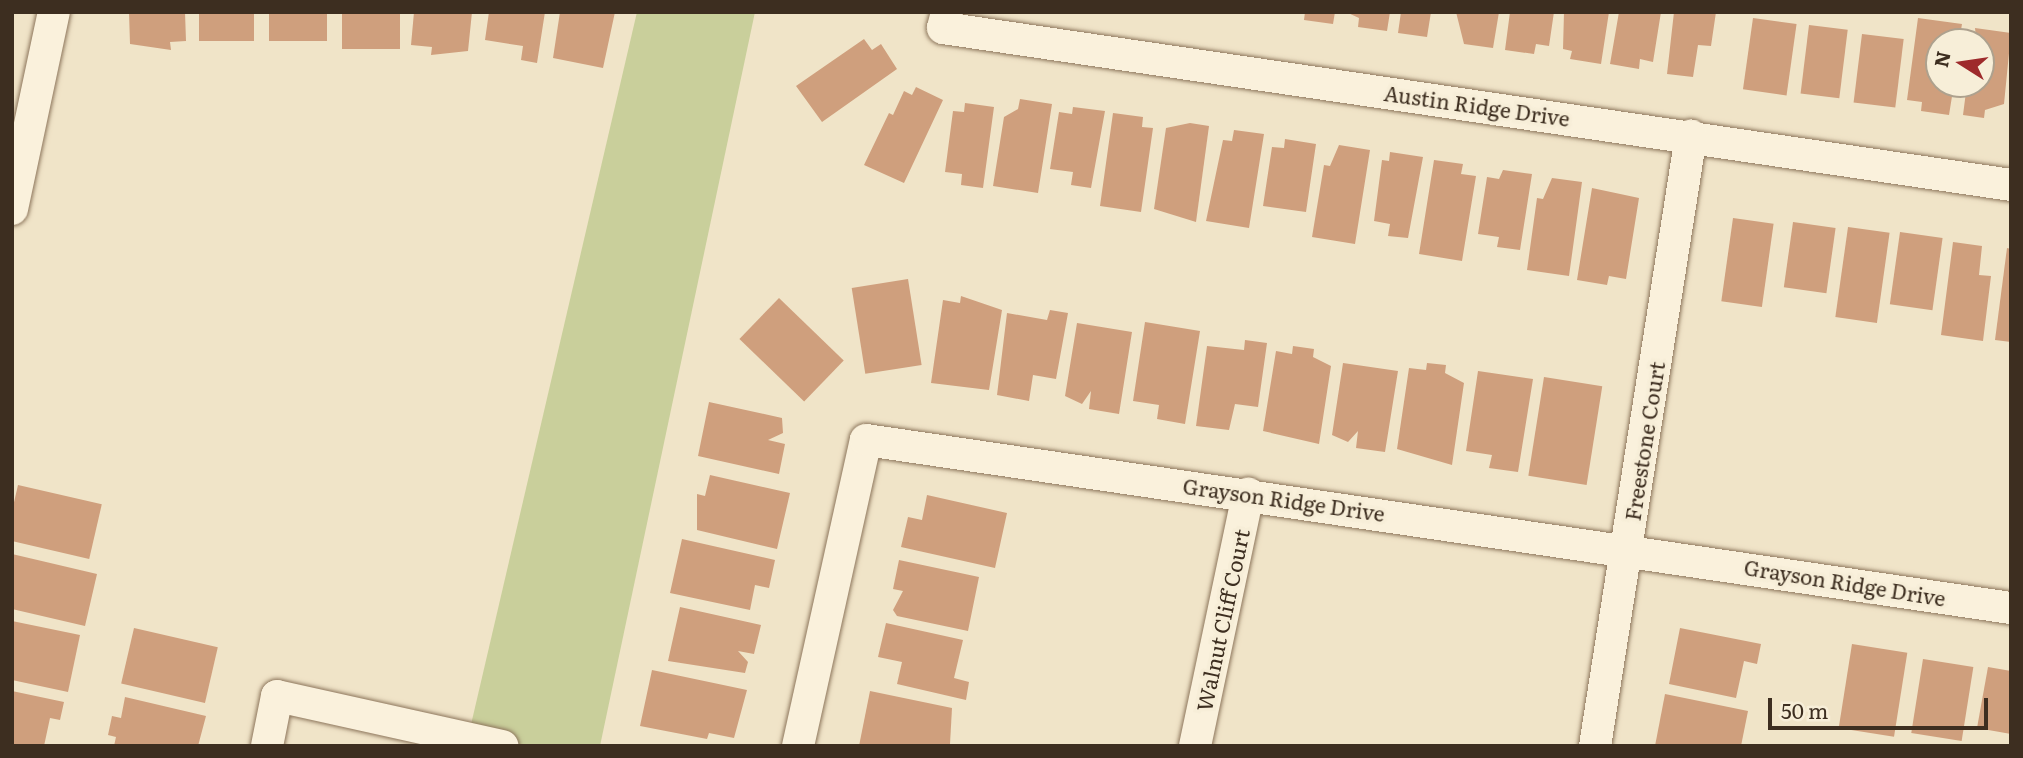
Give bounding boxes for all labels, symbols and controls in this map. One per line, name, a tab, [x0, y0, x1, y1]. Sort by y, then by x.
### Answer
north arrow	[1925, 28, 1995, 98]
text: N	[1926, 48, 1957, 70]
street label: Austin Ridge Drive	[1382, 79, 1572, 131]
street label: Freestone Court	[1619, 360, 1669, 522]
street label: Grayson Ridge Drive	[1181, 472, 1387, 526]
street label: Walnut Cliff Court	[1190, 526, 1254, 714]
street label: Grayson Ridge Drive	[1742, 554, 1948, 610]
scale bar	[1771, 684, 1992, 728]
text: 50 m	[1781, 694, 1828, 725]

